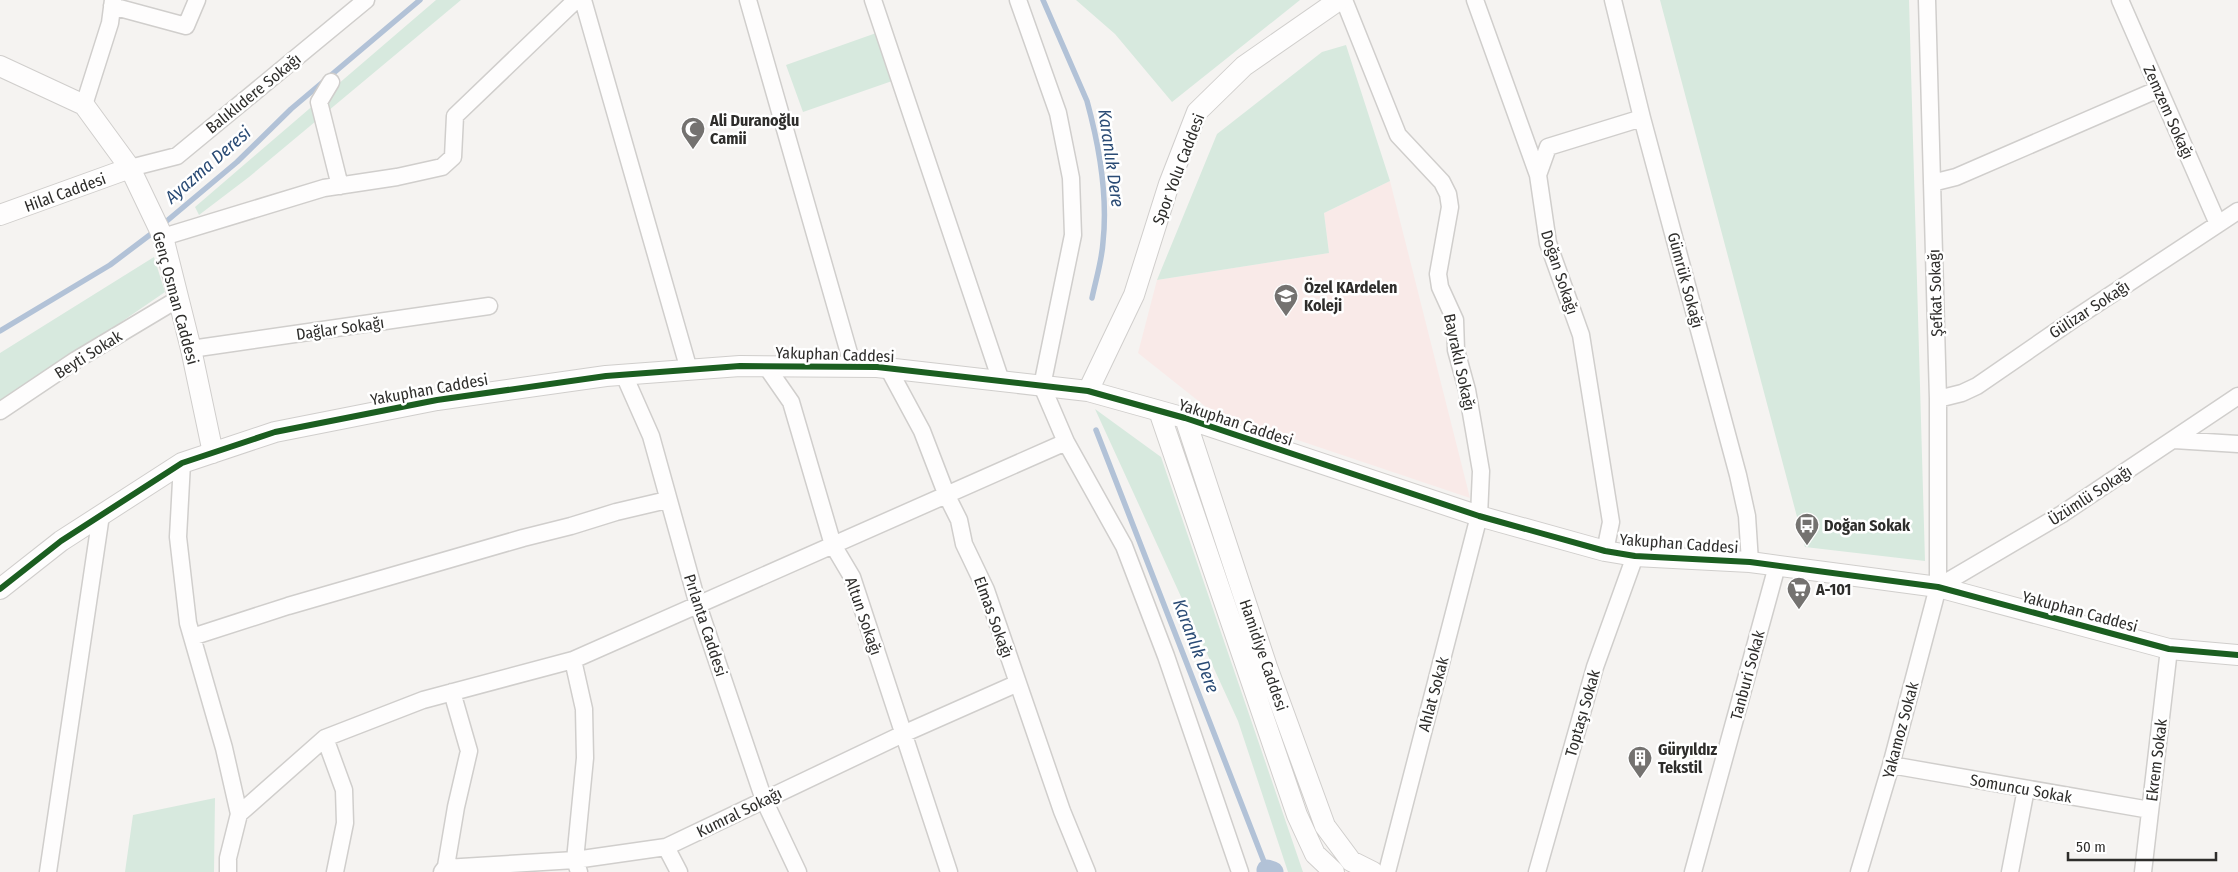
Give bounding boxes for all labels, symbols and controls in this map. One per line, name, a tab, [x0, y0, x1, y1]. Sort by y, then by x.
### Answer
street label: Balıklıdere Sokağı	[202, 49, 305, 137]
street label: Zemzem Sokağı	[2139, 62, 2198, 162]
water label: Karanlık Dere	[1093, 108, 1129, 209]
place label: Ali Duranoğlu Camii	[709, 111, 799, 148]
street label: Spor Yolu Caddesi	[1149, 111, 1208, 228]
mosque icon: Ali Duranoğlu Camii	[680, 116, 706, 150]
water label: Ayazma Deresi	[160, 121, 256, 209]
street label: Hilal Caddesi	[22, 169, 108, 216]
street label: Doğan Sokağı	[1537, 227, 1582, 317]
street label: Genç Osman Caddesi	[149, 229, 202, 367]
street label: Gümrük Sokağı	[1664, 230, 1707, 330]
street label: Şefkat Sokağı	[1924, 249, 1947, 337]
street label: Gülizar Sokağı	[2046, 276, 2133, 342]
place label: Özel KArdelen Koleji	[1304, 277, 1397, 315]
school or university icon: Özel KArdelen Koleji	[1273, 283, 1299, 317]
street label: Bayraklı Sokağı	[1440, 312, 1479, 412]
street label: Dağlar Sokağı	[295, 313, 385, 344]
street label: Beyti Sokak	[51, 326, 126, 383]
street label: Yakuphan Caddesi	[775, 343, 895, 366]
street label: Yakuphan Caddesi	[369, 370, 489, 409]
street label: Yakuphan Caddesi	[1176, 395, 1295, 450]
street label: Üzümlü Sokağı	[2045, 461, 2135, 529]
bus stop icon: Doğan Sokak	[1794, 512, 1820, 546]
place label: Doğan Sokak	[1824, 516, 1911, 535]
street label: Yakuphan Caddesi	[1619, 530, 1739, 557]
street label: Pırlanta Caddesi	[680, 572, 731, 679]
street label: Elmas Sokağı	[970, 574, 1017, 660]
street label: Altun Sokağı	[841, 575, 886, 658]
supermarket icon: A-101	[1786, 576, 1812, 610]
place label: A-101	[1815, 580, 1851, 599]
street label: Yakuphan Caddesi	[2020, 587, 2140, 636]
water label: Karanlık Dere	[1168, 596, 1224, 696]
street label: Hamidiye Caddesi	[1236, 597, 1292, 714]
street label: Tanburi Sokak	[1726, 628, 1769, 722]
street label: Ahlat Sokak	[1414, 654, 1453, 734]
street label: Toptaşı Sokak	[1561, 667, 1604, 759]
street label: Yakamoz Sokak	[1878, 679, 1923, 780]
street label: Ekrem Sokak	[2142, 717, 2171, 802]
place label: Güryıldız Tekstil	[1658, 740, 1718, 777]
building icon: Güryıldız Tekstil	[1627, 745, 1653, 779]
street label: Somuncu Sokak	[1968, 770, 2074, 807]
street label: Kumral Sokağı	[693, 784, 785, 841]
scale bar	[2068, 830, 2216, 862]
text: 50 m	[2076, 838, 2106, 856]

